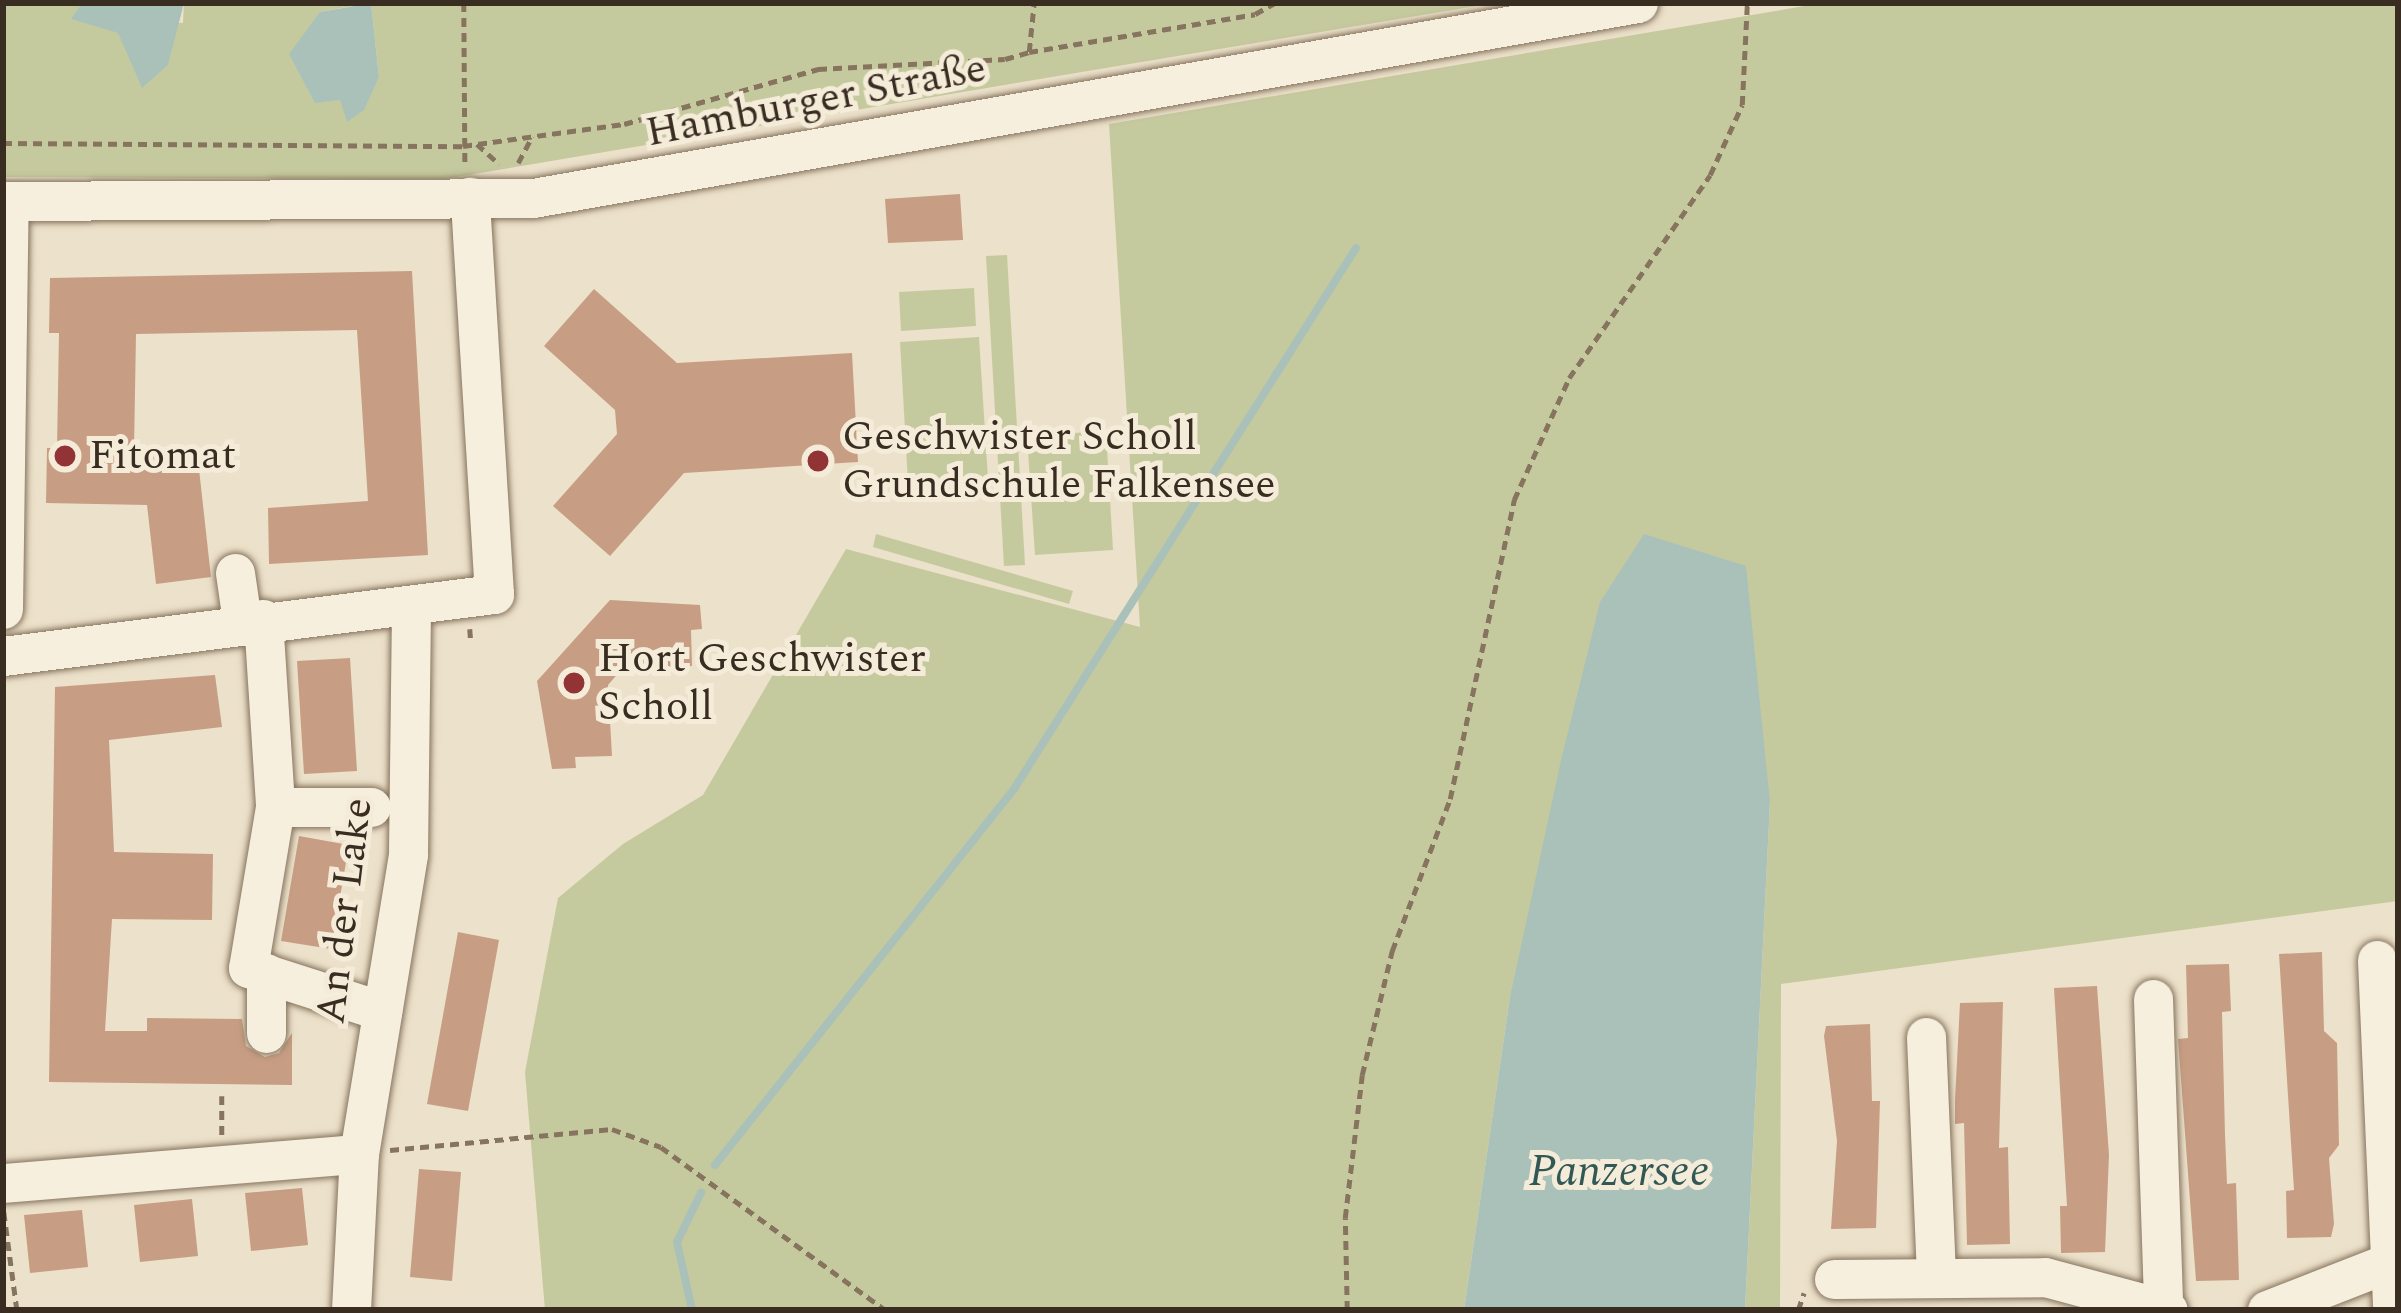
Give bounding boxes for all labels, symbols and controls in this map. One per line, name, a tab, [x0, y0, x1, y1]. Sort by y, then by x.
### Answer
street label: Hamburger Straße	[642, 43, 990, 159]
place label: Geschwister Scholl Grundschule Falkensee	[842, 412, 1276, 510]
place label: Fitomat	[89, 431, 236, 481]
marker: Fitomat	[52, 443, 78, 469]
marker: Geschwister Scholl Grundschule Falkensee	[805, 448, 831, 474]
place label: Hort Geschwister Scholl	[598, 634, 926, 732]
marker: Hort Geschwister Scholl	[561, 670, 587, 696]
street label: An der Lake	[306, 795, 384, 1027]
water label: Panzersee	[1529, 1145, 1709, 1199]

